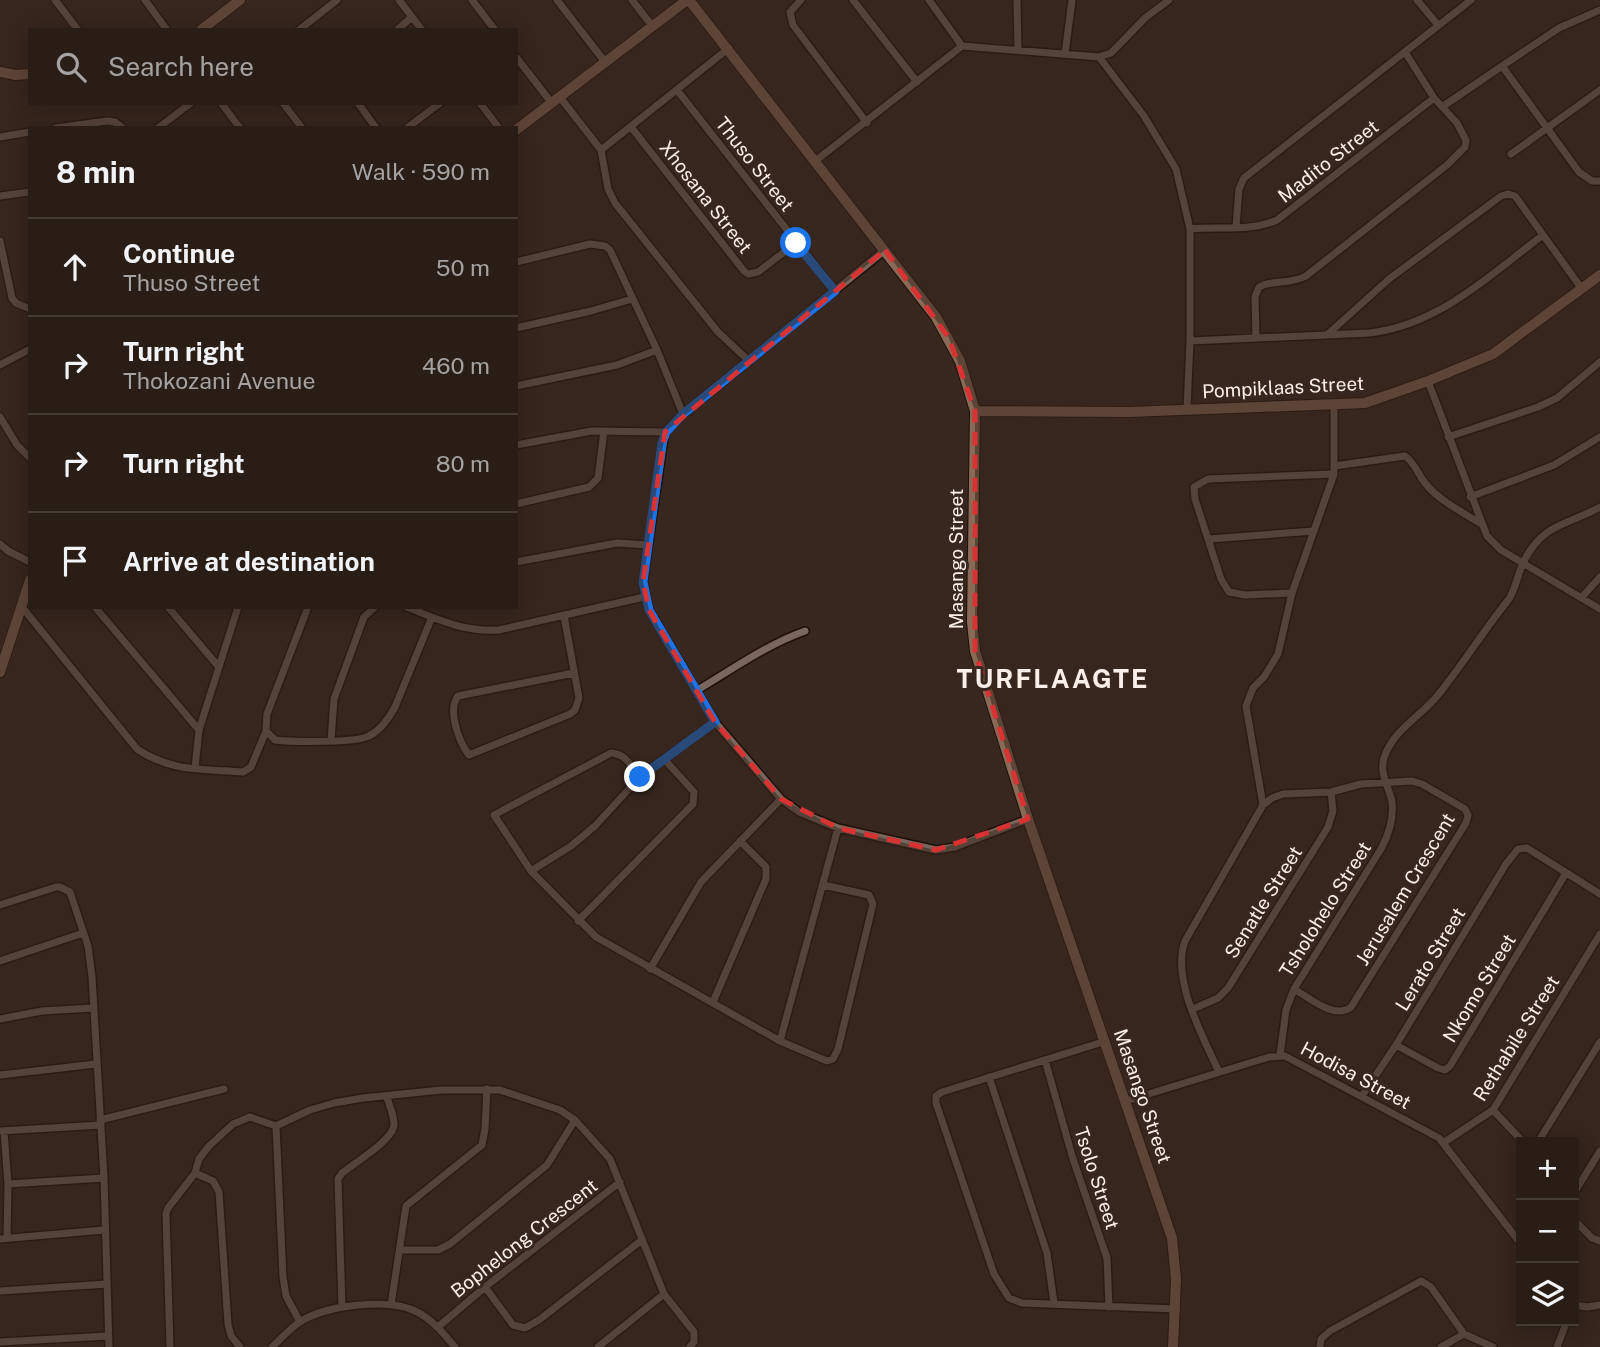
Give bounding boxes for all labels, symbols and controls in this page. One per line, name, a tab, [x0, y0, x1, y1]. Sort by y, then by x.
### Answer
search box	[28, 28, 518, 105]
icon: search	[52, 48, 90, 86]
text: Search here	[108, 51, 254, 82]
street label: Thuso Street	[711, 112, 799, 216]
street label: Madito Street	[1273, 115, 1383, 207]
street label: Xhosana Street	[655, 136, 757, 258]
text: 8 min	[56, 154, 136, 190]
text: Walk · 590 m	[352, 158, 490, 185]
route start	[780, 227, 811, 258]
text: Continue	[123, 238, 235, 269]
icon: ahead	[56, 248, 94, 286]
text: 50 m	[436, 254, 490, 281]
text: Thuso Street	[123, 269, 261, 296]
text: Turn right	[123, 336, 245, 367]
icon: right	[56, 346, 94, 384]
text: 460 m	[422, 352, 490, 379]
text: Thokozani Avenue	[123, 367, 315, 394]
street label: Pompiklaas Street	[1201, 372, 1365, 402]
icon: right	[56, 444, 94, 482]
text: Turn right	[123, 448, 245, 479]
text: 80 m	[436, 450, 490, 477]
street label: Masango Street	[945, 489, 967, 629]
icon: arrive	[56, 542, 94, 580]
text: Arrive at destination	[123, 546, 375, 577]
district label: TURFLAAGTE	[956, 663, 1150, 694]
route end	[624, 761, 655, 792]
street label: Jerusalem Crescent	[1351, 809, 1459, 969]
street label: Tsholohelo Street	[1275, 837, 1375, 981]
street label: Senatle Street	[1220, 842, 1306, 962]
street label: Lerato Street	[1391, 903, 1469, 1015]
street label: Nkomo Street	[1438, 930, 1520, 1046]
street label: Rethabile Street	[1469, 971, 1563, 1105]
street label: Masango Street	[1110, 1026, 1176, 1166]
street label: Hodisa Street	[1297, 1037, 1415, 1113]
street label: Tsolo Street	[1070, 1124, 1124, 1232]
map controls	[1516, 1137, 1579, 1326]
button: +	[1516, 1137, 1579, 1200]
street label: Bophelong Crescent	[446, 1174, 602, 1302]
button: −	[1516, 1200, 1579, 1263]
button: layers	[1516, 1263, 1579, 1326]

